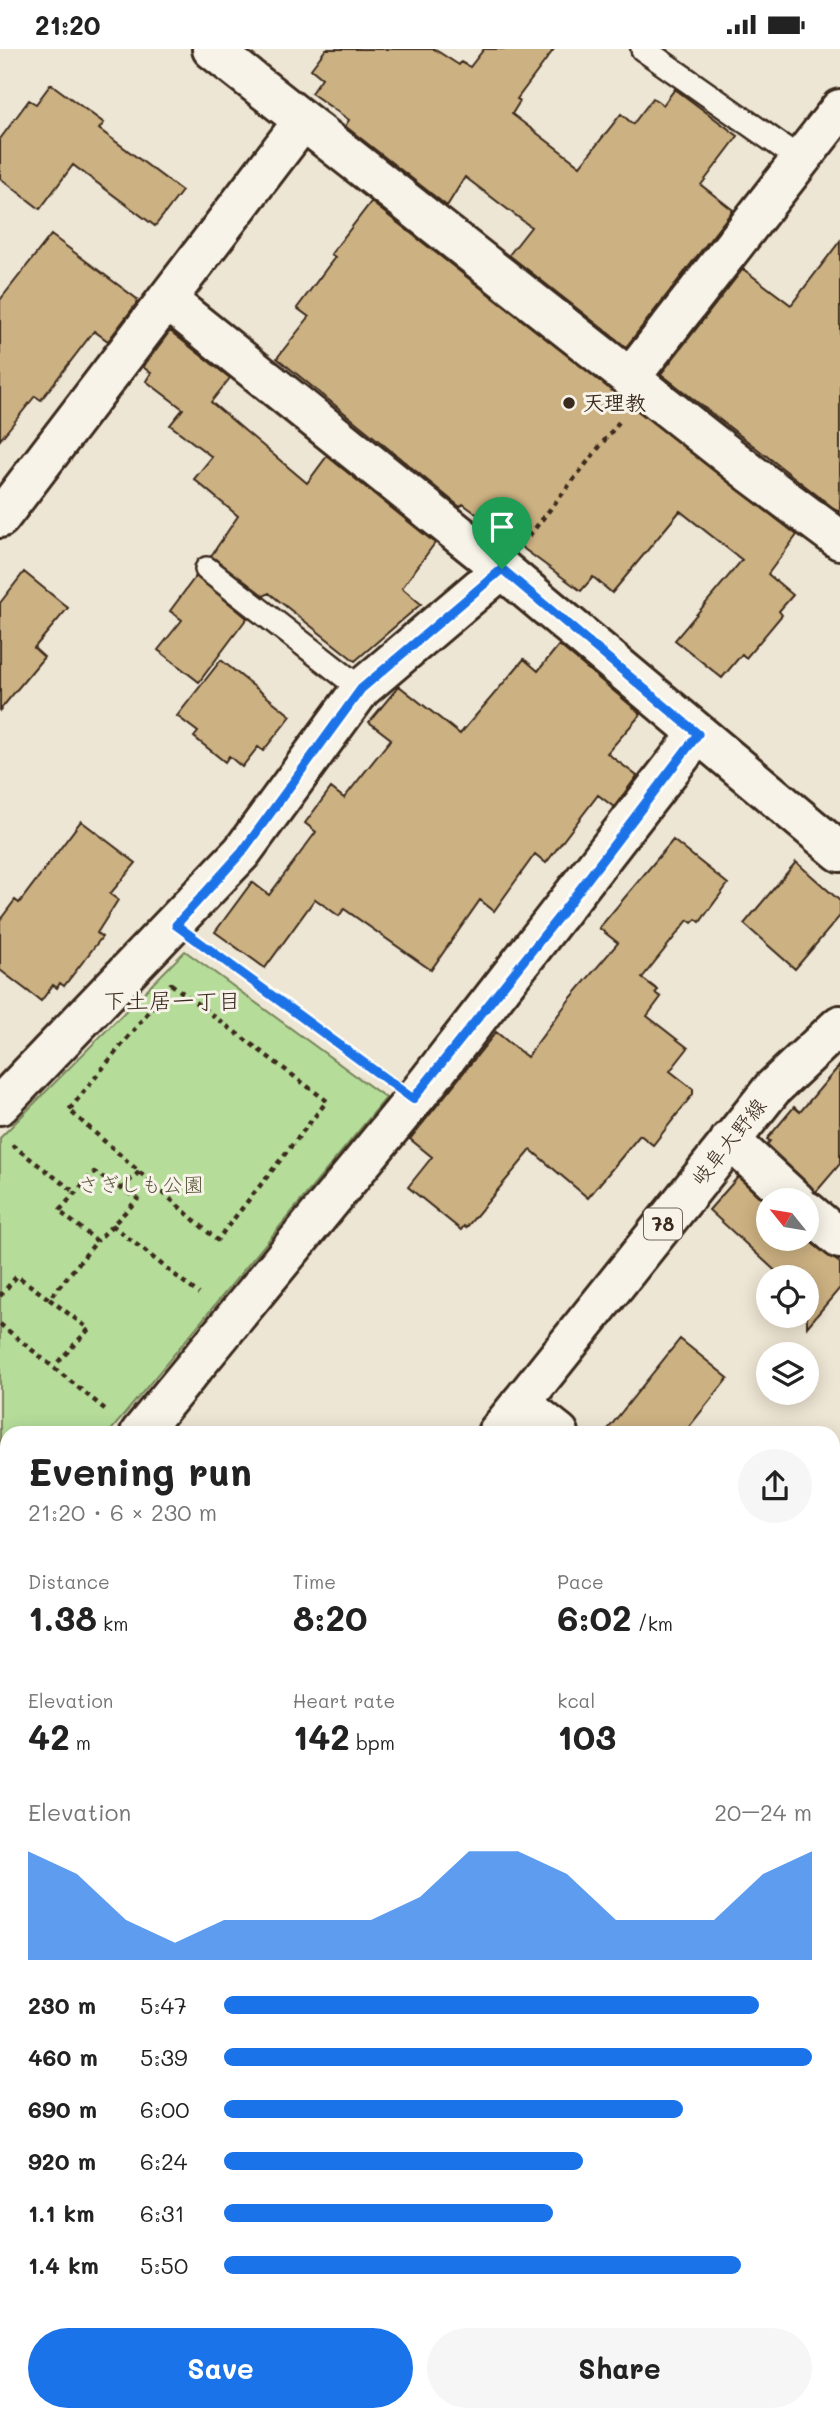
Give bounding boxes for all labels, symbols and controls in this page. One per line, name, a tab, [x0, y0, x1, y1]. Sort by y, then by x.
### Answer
text: 21:20	[35, 8, 101, 42]
place label: 天理教	[583, 388, 646, 415]
marker: 天理教	[561, 395, 577, 411]
pin	[472, 497, 532, 569]
icon: arrive	[483, 508, 521, 546]
district label: 下土居一丁目	[103, 985, 241, 1015]
street label: 岐阜大野線	[684, 1092, 771, 1190]
park label: さぎしも公園	[78, 1170, 204, 1197]
north arrow	[756, 1188, 819, 1251]
map controls	[756, 1188, 819, 1405]
road number: 78	[644, 1209, 682, 1239]
button: locate	[756, 1265, 819, 1328]
button: layers	[756, 1342, 819, 1405]
text: Evening run	[28, 1446, 252, 1496]
button: share	[738, 1449, 812, 1523]
text: 21:20 · 6 × 230 m	[28, 1497, 217, 1527]
text: Distance	[28, 1569, 110, 1594]
text: Time	[293, 1569, 336, 1594]
text: Pace	[557, 1569, 604, 1594]
text: 1.38	[28, 1594, 97, 1640]
text: 8:20	[293, 1594, 368, 1640]
text: 6:02	[557, 1594, 632, 1640]
text: km	[97, 1611, 128, 1636]
text: /km	[632, 1611, 673, 1636]
text: Elevation	[28, 1688, 113, 1713]
text: Heart rate	[293, 1688, 395, 1713]
text: kcal	[557, 1688, 595, 1713]
text: 42	[28, 1713, 70, 1759]
text: 142	[293, 1713, 350, 1759]
text: 103	[557, 1713, 616, 1759]
text: m	[70, 1730, 91, 1755]
text: bpm	[350, 1730, 395, 1755]
text: Elevation	[28, 1797, 131, 1827]
text: 20–24 m	[714, 1797, 812, 1827]
text: 230 m	[28, 1990, 96, 2020]
text: 5:47	[140, 1990, 187, 2020]
text: 460 m	[28, 2042, 98, 2072]
text: 5:39	[140, 2042, 188, 2072]
text: 690 m	[28, 2094, 97, 2124]
text: 6:00	[140, 2094, 189, 2124]
text: 920 m	[28, 2146, 96, 2176]
text: 6:24	[140, 2146, 187, 2176]
text: 1.1 km	[28, 2198, 94, 2228]
text: 6:31	[140, 2198, 185, 2228]
text: 1.4 km	[28, 2250, 99, 2280]
text: 5:50	[140, 2250, 188, 2280]
button: Save	[28, 2328, 413, 2408]
button: Share	[427, 2328, 812, 2408]

